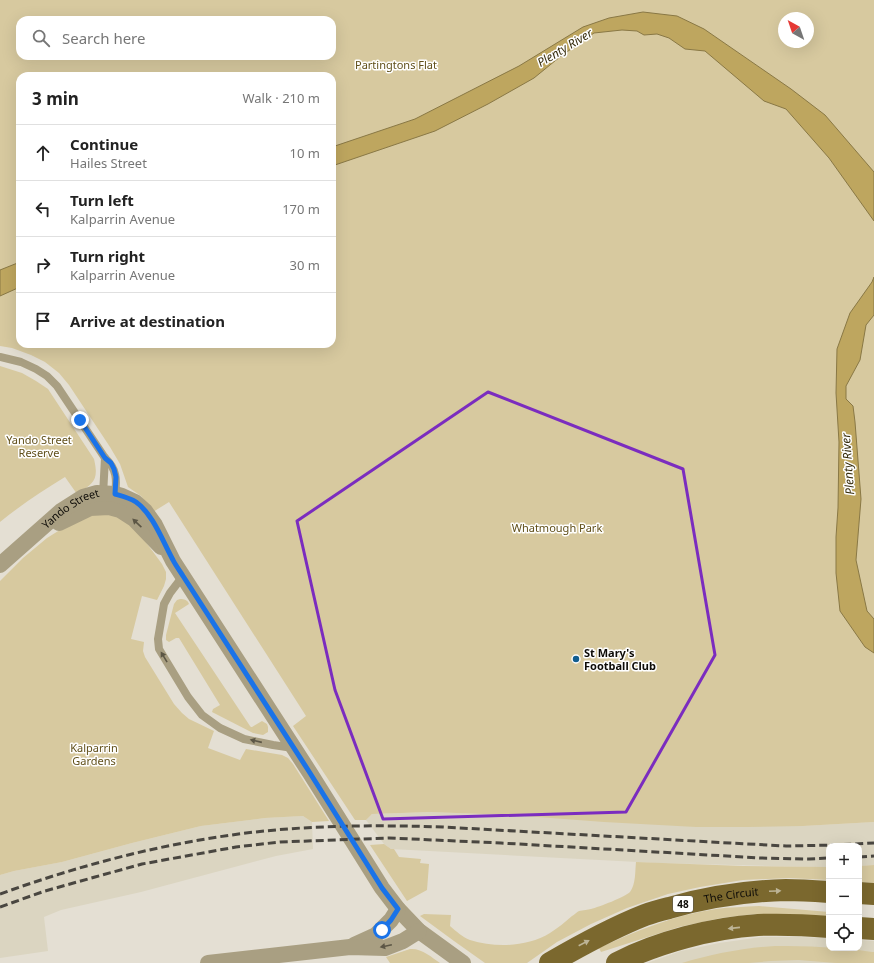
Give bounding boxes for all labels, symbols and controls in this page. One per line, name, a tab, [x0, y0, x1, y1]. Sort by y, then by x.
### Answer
north arrow	[778, 12, 814, 48]
search box	[16, 16, 336, 60]
water label: Plenty River	[534, 24, 597, 71]
icon: search	[30, 27, 52, 49]
text: Search here	[62, 28, 145, 48]
park label: Partingtons Flat	[355, 57, 437, 72]
text: 3 min	[32, 87, 79, 110]
text: Walk · 210 m	[242, 89, 320, 107]
text: Continue	[70, 134, 138, 154]
icon: ahead	[32, 142, 54, 164]
text: 10 m	[290, 144, 320, 162]
text: Hailes Street	[70, 154, 147, 172]
text: Turn left	[70, 190, 134, 210]
icon: left	[32, 198, 54, 220]
text: 170 m	[282, 200, 320, 218]
text: Kalparrin Avenue	[70, 210, 175, 228]
text: Turn right	[70, 246, 145, 266]
icon: right	[32, 254, 54, 276]
text: 30 m	[290, 256, 320, 274]
text: Kalparrin Avenue	[70, 266, 175, 284]
icon: arrive	[32, 310, 54, 332]
text: Arrive at destination	[70, 311, 225, 331]
route end	[71, 411, 89, 429]
water label: Plenty River	[837, 431, 858, 495]
park label: Yando Street Reserve	[6, 432, 72, 460]
street label: Yando Street	[38, 485, 101, 532]
one-way arrow	[132, 518, 142, 528]
park label: Whatmough Park	[512, 520, 602, 535]
place label: St Mary's Football Club	[584, 645, 656, 673]
one-way arrow	[160, 651, 167, 663]
marker: St Mary's Football Club	[571, 654, 581, 664]
one-way arrow	[249, 738, 262, 744]
park label: Kalparrin Gardens	[70, 740, 118, 768]
map controls	[826, 843, 862, 951]
button: +	[826, 843, 862, 879]
button: −	[826, 879, 862, 915]
street label: The Circuit	[702, 884, 759, 906]
one-way arrow	[769, 888, 782, 894]
road number: 48	[673, 896, 693, 912]
button: locate	[826, 915, 862, 951]
route start	[373, 921, 391, 939]
one-way arrow	[728, 925, 740, 931]
one-way arrow	[578, 940, 589, 947]
one-way arrow	[380, 944, 393, 950]

